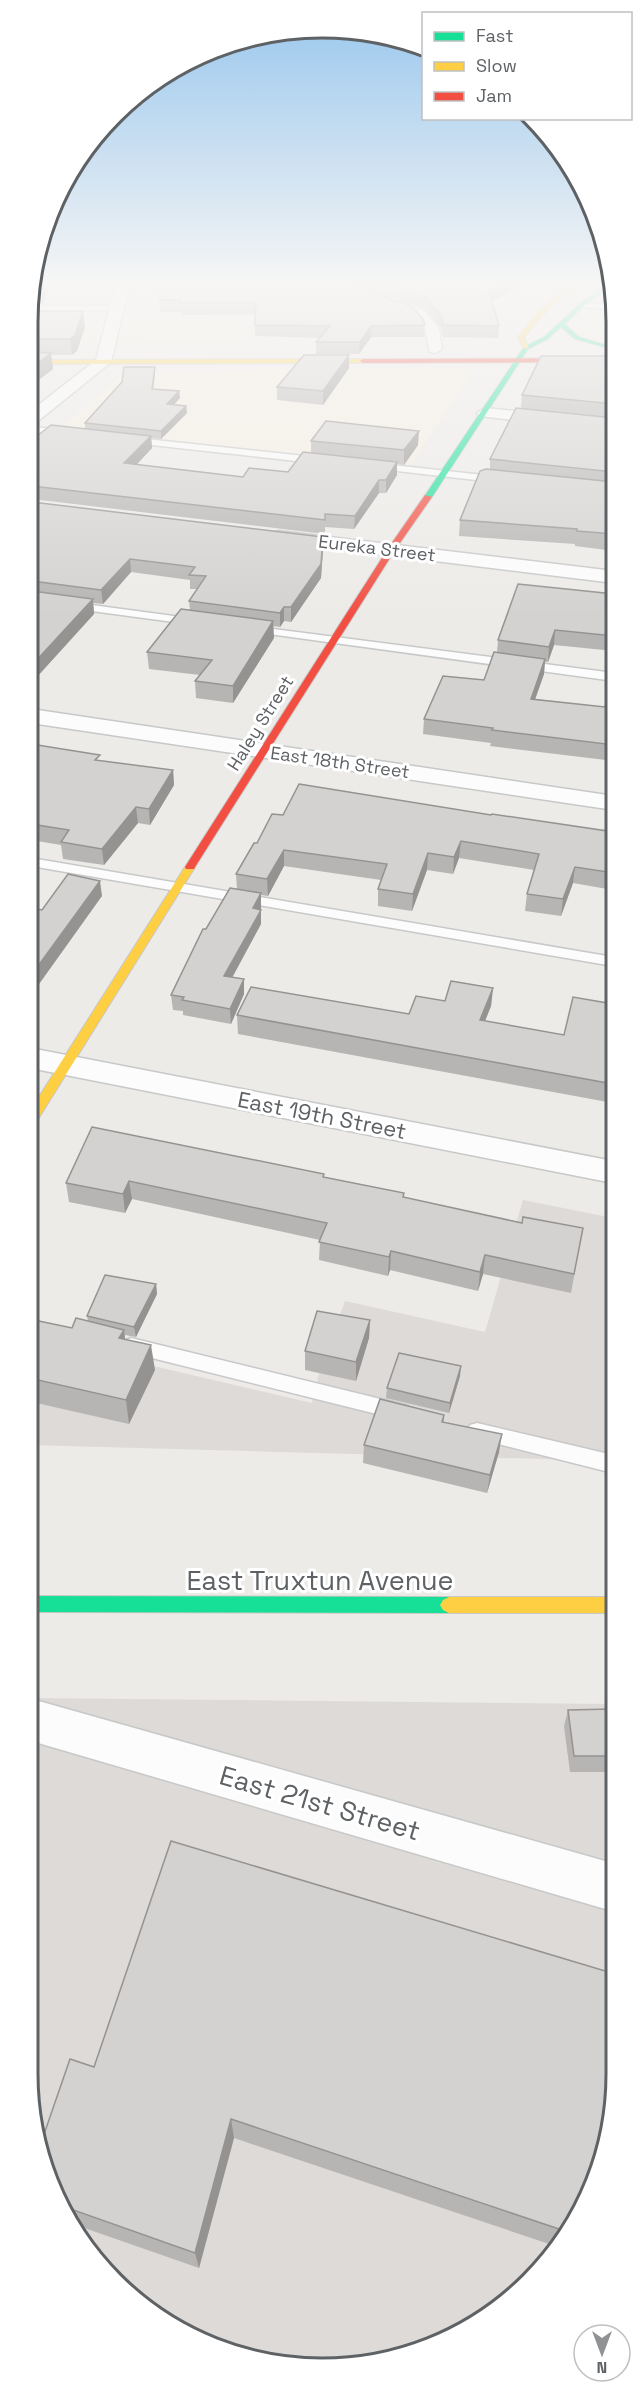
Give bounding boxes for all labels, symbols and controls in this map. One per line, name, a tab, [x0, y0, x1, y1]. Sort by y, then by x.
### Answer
legend	[422, 12, 632, 120]
text: Fast	[476, 24, 513, 47]
text: Slow	[476, 54, 517, 77]
text: Jam	[476, 84, 512, 107]
street label: Eureka Street	[317, 529, 437, 567]
street label: Haley Street	[222, 671, 298, 775]
street label: East 18th Street	[269, 741, 411, 783]
street label: East 19th Street	[235, 1085, 409, 1145]
street label: East Truxtun Avenue	[186, 1563, 454, 1598]
street label: East 21st Street	[216, 1758, 424, 1848]
north arrow	[572, 2323, 632, 2383]
text: N	[597, 2357, 607, 2378]

